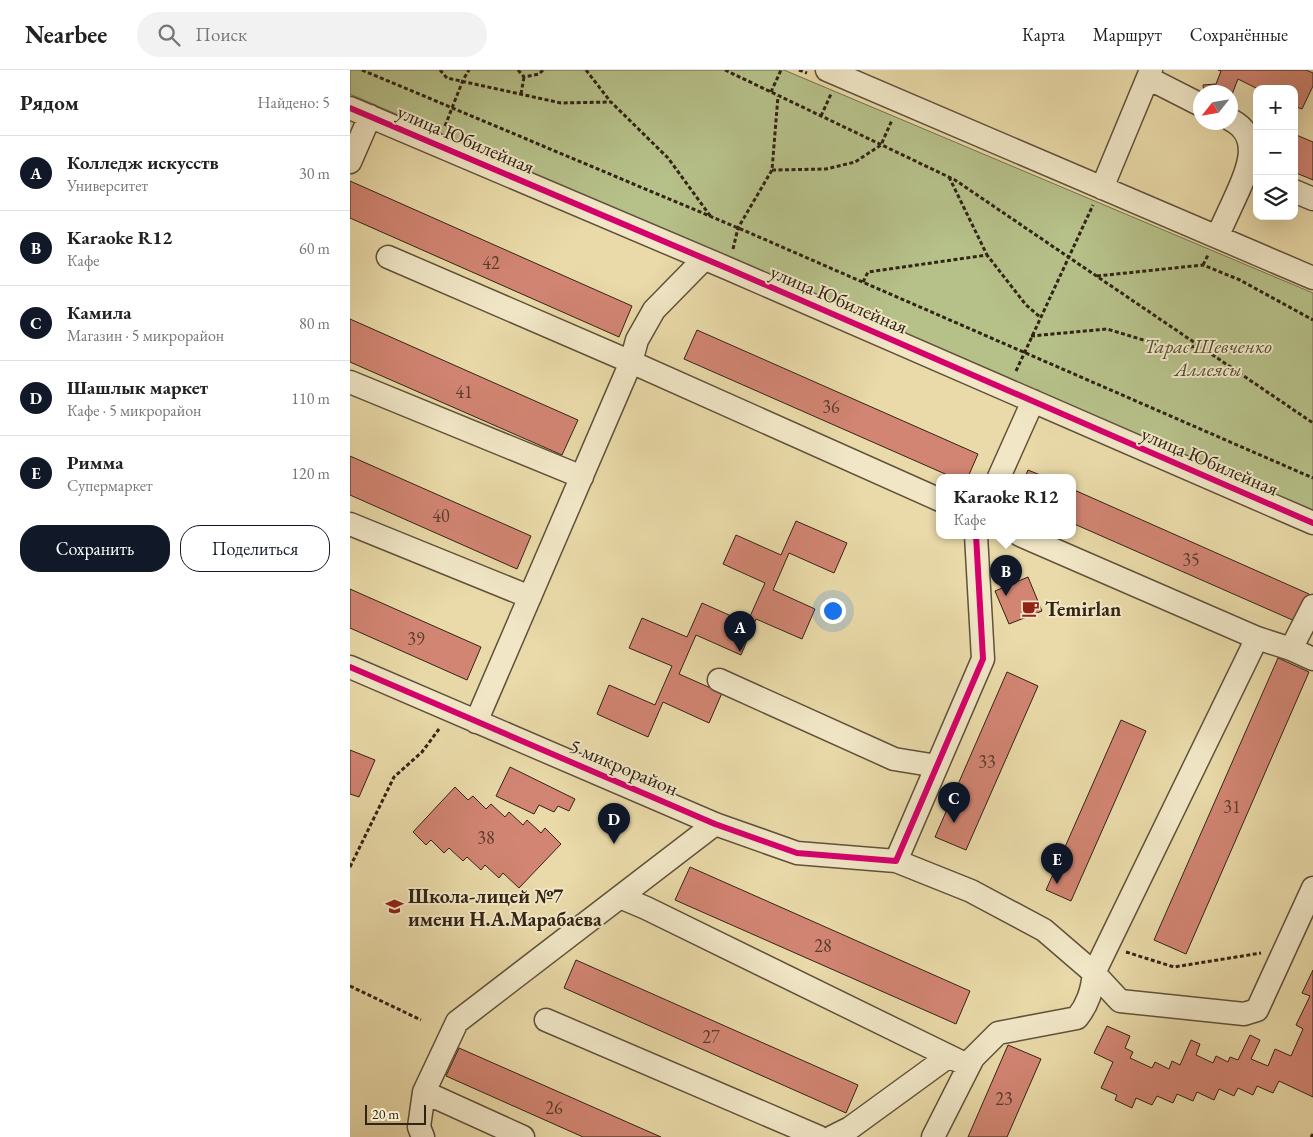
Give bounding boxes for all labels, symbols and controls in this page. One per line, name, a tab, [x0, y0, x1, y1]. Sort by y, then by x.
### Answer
search box	[137, 12, 487, 57]
text: Nearbee	[25, 19, 107, 50]
icon: search	[155, 21, 183, 49]
text: Поиск	[195, 22, 247, 47]
text: Карта	[1022, 23, 1065, 46]
text: Маршрут	[1093, 23, 1162, 46]
text: Сохранённые	[1190, 23, 1288, 46]
north arrow	[1193, 85, 1238, 130]
map controls	[1253, 85, 1298, 220]
button: +	[1253, 85, 1298, 130]
text: Рядом	[20, 89, 79, 116]
text: Найдено: 5	[258, 92, 330, 113]
street label: улица Юбилейная	[393, 98, 539, 180]
button: −	[1253, 130, 1298, 175]
text: Колледж искусств	[67, 150, 219, 175]
text: A	[30, 163, 42, 184]
text: 30 m	[299, 163, 330, 184]
text: Университет	[67, 175, 148, 196]
button: layers	[1253, 175, 1298, 220]
text: Karaoke R12	[67, 225, 172, 250]
text: B	[31, 238, 41, 259]
text: 60 m	[299, 238, 330, 259]
text: Кафе	[67, 250, 100, 271]
house number: 42	[482, 251, 500, 274]
street label: улица Юбилейная	[766, 258, 912, 340]
text: Камила	[67, 300, 132, 325]
text: C	[30, 313, 42, 334]
text: 80 m	[299, 313, 330, 334]
text: Магазин · 5 микрорайон	[67, 325, 224, 346]
park label: Тарас Шевченко Аллеясы	[1144, 333, 1272, 382]
text: Шашлык маркет	[67, 375, 208, 400]
house number: 41	[455, 380, 473, 403]
text: D	[30, 388, 42, 409]
text: 110 m	[291, 388, 330, 409]
house number: 36	[822, 395, 840, 418]
text: Кафе · 5 микрорайон	[67, 400, 201, 421]
street label: улица Юбилейная	[1137, 420, 1283, 502]
text: Римма	[67, 450, 124, 475]
text: E	[31, 463, 41, 484]
text: 120 m	[291, 463, 330, 484]
popup	[936, 474, 1076, 539]
text: Супермаркет	[67, 475, 153, 496]
text: Karaoke R12	[953, 484, 1059, 509]
house number: 40	[432, 504, 450, 527]
text: Кафе	[953, 509, 986, 530]
button: Сохранить	[20, 525, 170, 572]
button: Поделиться	[180, 525, 330, 572]
house number: 35	[1182, 548, 1200, 571]
pin: B	[990, 555, 1022, 596]
place label: Temirlan	[1045, 596, 1121, 622]
your location	[820, 598, 846, 624]
cafe icon: Temirlan	[1021, 599, 1041, 619]
pin: A	[724, 611, 756, 652]
house number: 39	[407, 627, 425, 650]
street label: 5 микрорайон	[566, 732, 682, 802]
house number: 33	[978, 750, 996, 773]
pin: C	[938, 782, 970, 823]
house number: 31	[1223, 795, 1241, 818]
pin: D	[598, 803, 630, 844]
house number: 38	[477, 826, 495, 849]
pin: E	[1041, 843, 1073, 884]
place label: Школа-лицей №7 имени Н.А.Марабаева	[408, 883, 602, 932]
school or university icon: Школа-лицей №7 имени Н.А.Марабаева	[384, 897, 404, 917]
house number: 28	[814, 934, 832, 957]
house number: 27	[702, 1025, 720, 1048]
house number: 23	[995, 1087, 1013, 1110]
house number: 26	[545, 1096, 563, 1119]
scale bar	[365, 1102, 426, 1125]
text: 20 m	[372, 1105, 399, 1123]

